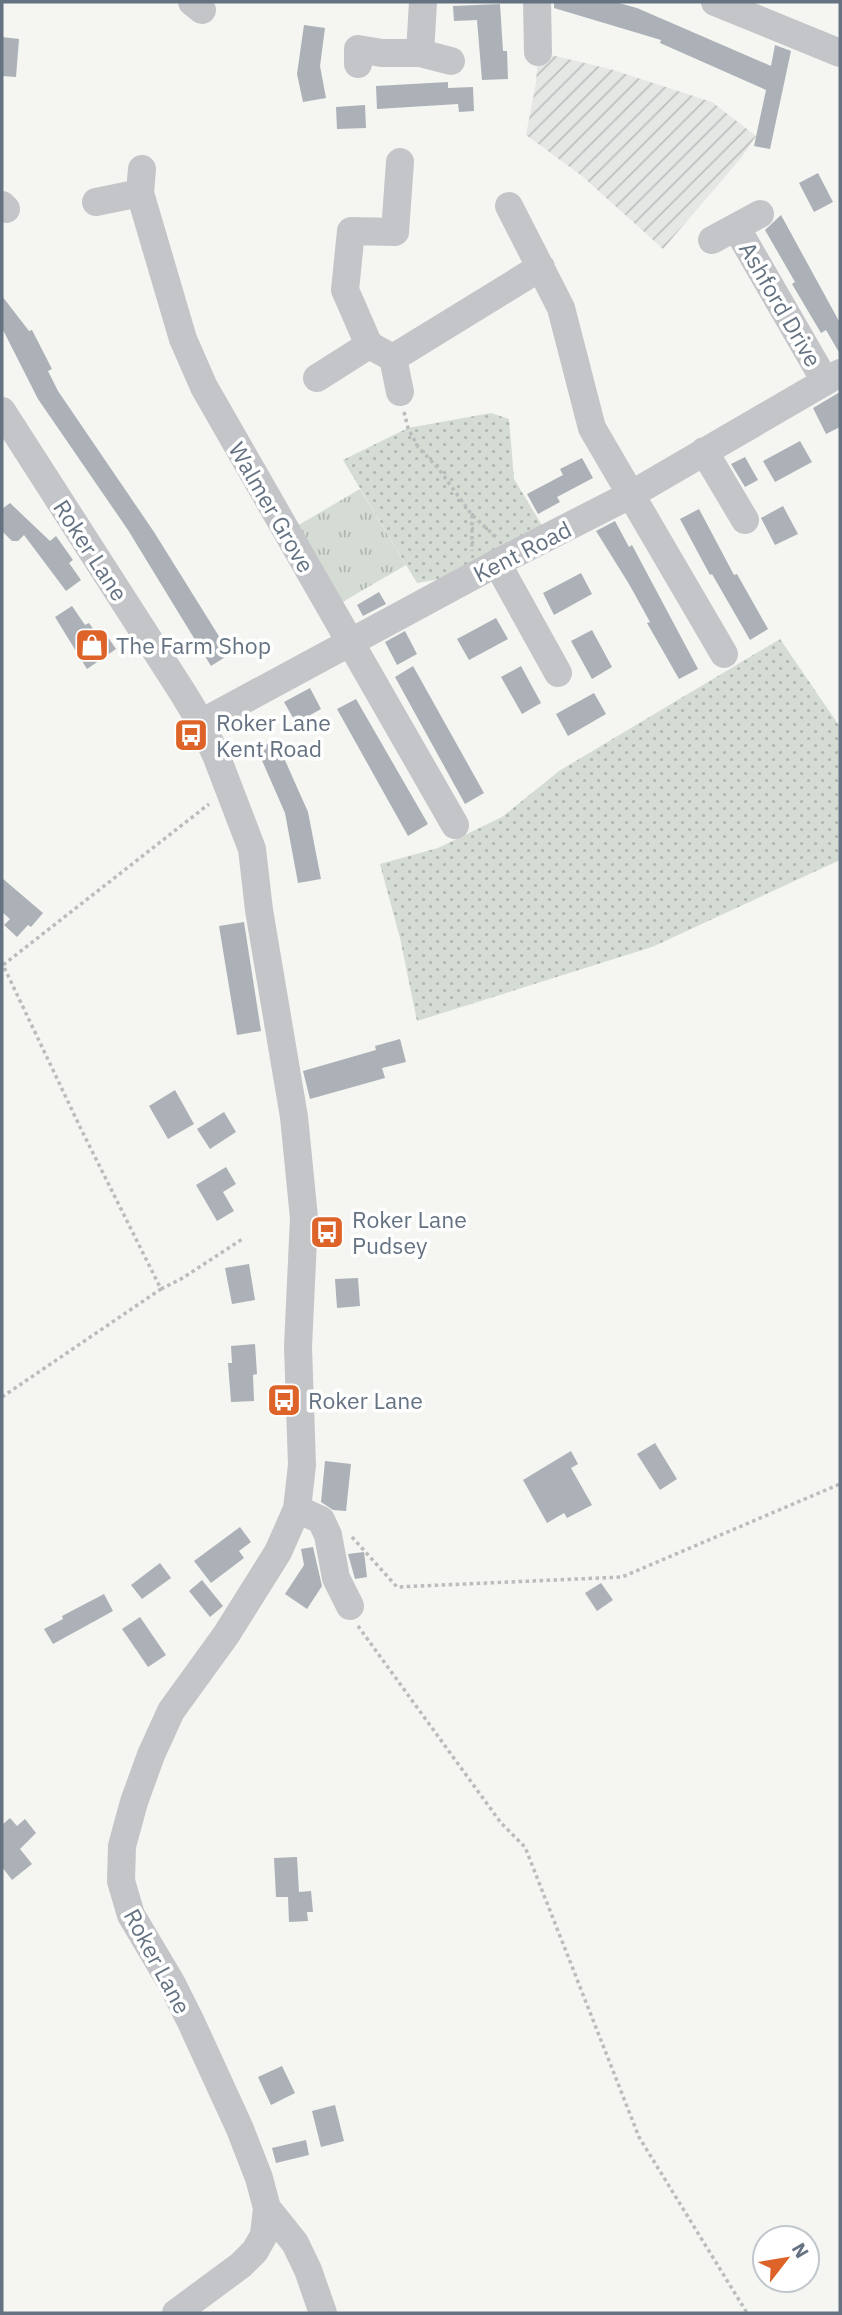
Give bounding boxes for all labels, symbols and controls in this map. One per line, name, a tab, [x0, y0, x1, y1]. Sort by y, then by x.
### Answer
street label: Ashford Drive	[733, 236, 829, 372]
street label: Walmer Grove	[222, 436, 322, 578]
street label: Roker Lane	[47, 494, 135, 606]
street label: Kent Road	[468, 514, 576, 588]
shop icon: The Farm Shop	[73, 626, 111, 664]
place label: The Farm Shop	[116, 630, 271, 660]
place label: Roker Lane Kent Road	[216, 707, 331, 763]
bus stop icon: Roker Lane Kent Road	[172, 716, 210, 754]
place label: Roker Lane Pudsey	[352, 1204, 467, 1260]
bus stop icon: Roker Lane Pudsey	[308, 1213, 346, 1251]
bus stop icon: Roker Lane	[265, 1381, 303, 1419]
place label: Roker Lane	[308, 1385, 423, 1415]
street label: Roker Lane	[118, 1903, 198, 2019]
north arrow	[751, 2224, 821, 2294]
text: N	[787, 2238, 814, 2262]

